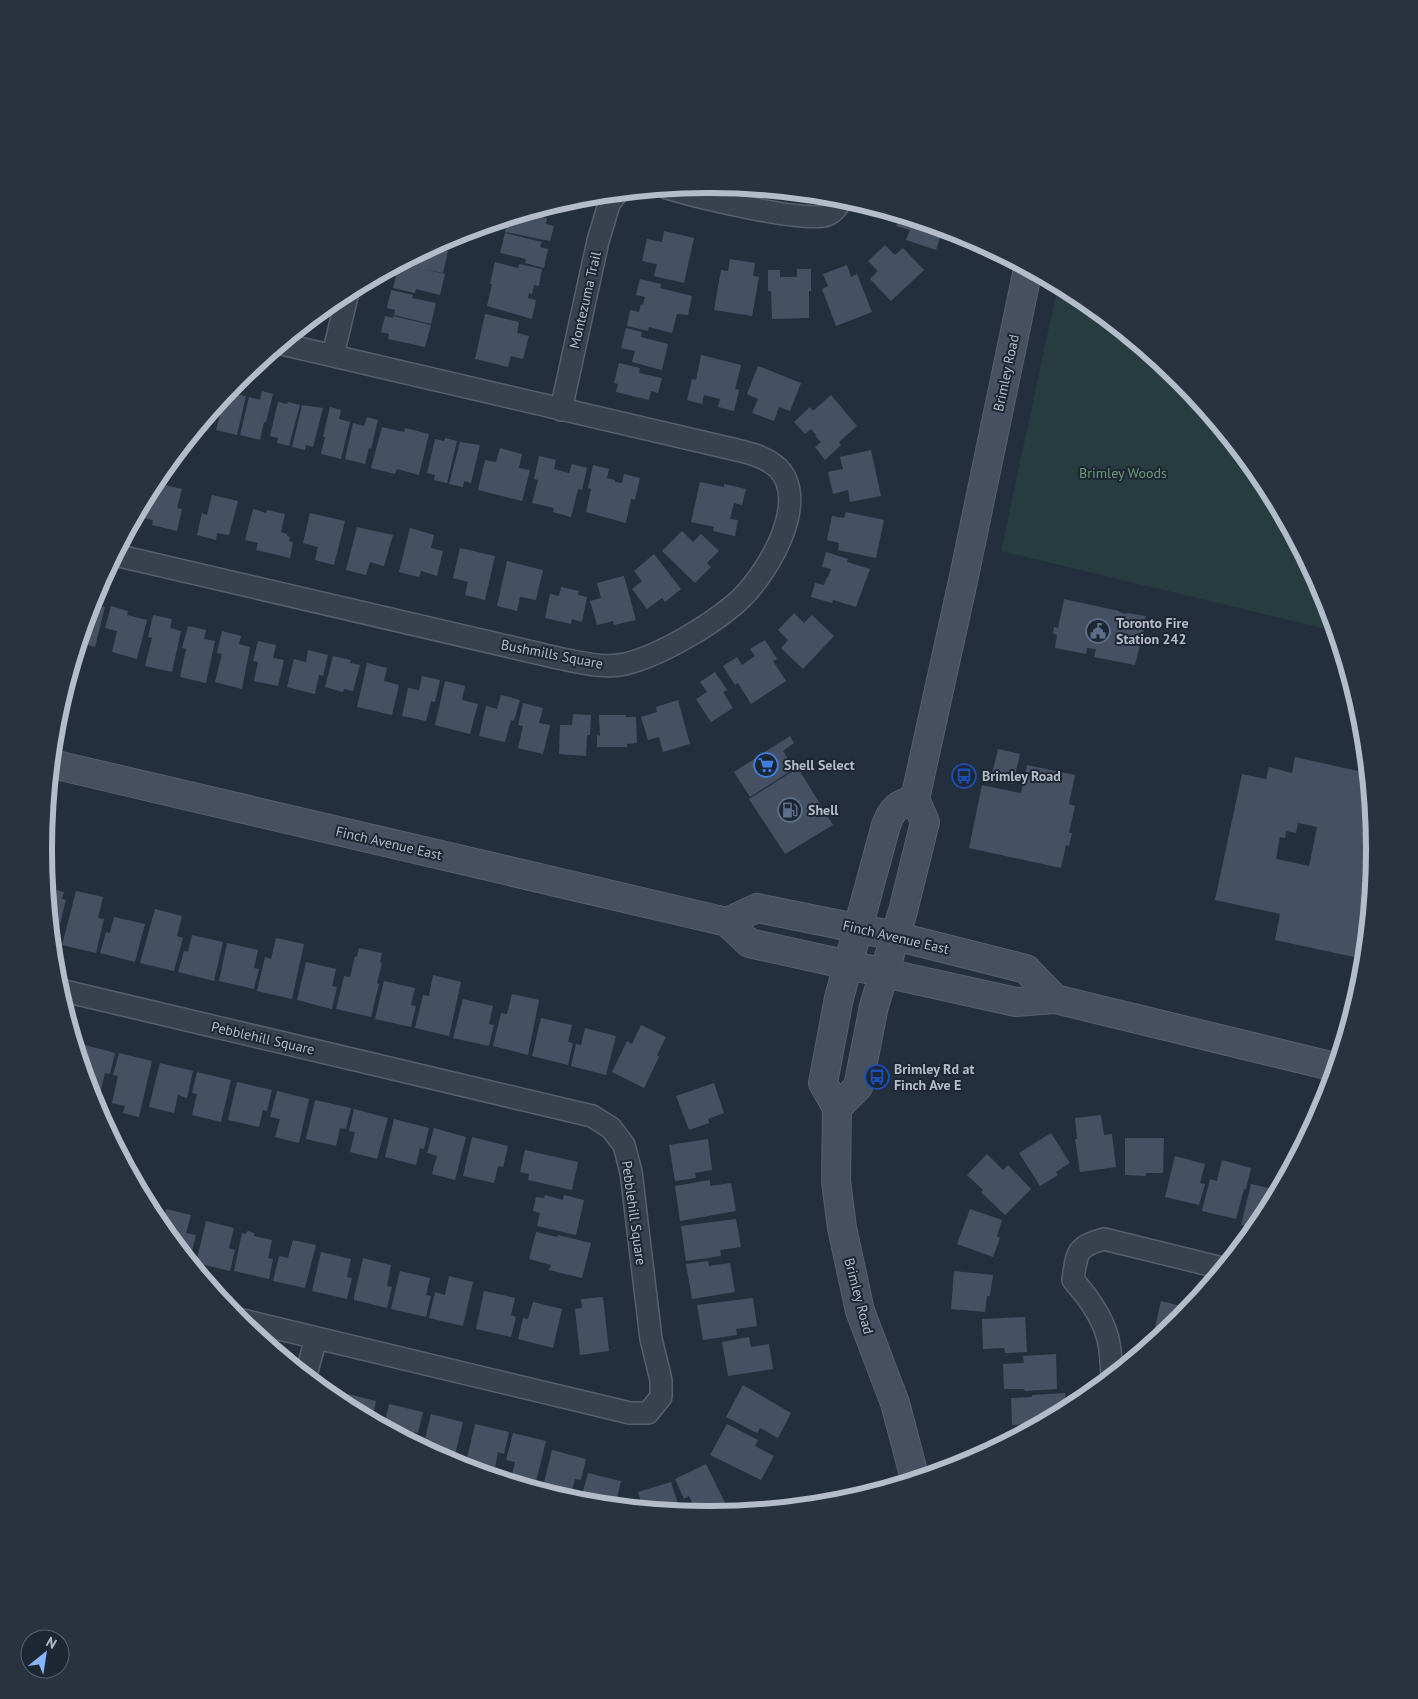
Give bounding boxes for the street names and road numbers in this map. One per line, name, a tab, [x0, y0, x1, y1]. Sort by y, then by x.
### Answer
street label: Montezuma Trail	[565, 250, 605, 350]
street label: Brimley Road	[989, 333, 1023, 413]
street label: Bushmills Square	[499, 635, 605, 673]
street label: Finch Avenue East	[334, 822, 444, 864]
street label: Finch Avenue East	[841, 916, 951, 958]
street label: Pebblehill Square	[210, 1017, 316, 1059]
street label: Pebblehill Square	[618, 1160, 650, 1266]
street label: Brimley Road	[840, 1256, 878, 1336]

